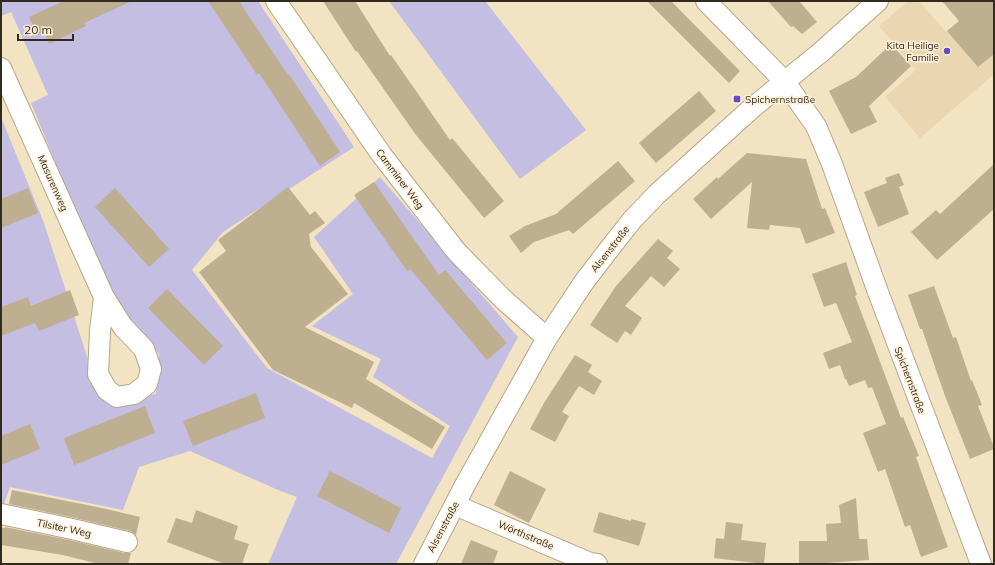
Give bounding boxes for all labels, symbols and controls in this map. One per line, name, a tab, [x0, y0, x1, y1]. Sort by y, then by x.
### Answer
scale bar	[18, 16, 73, 42]
text: 20 m	[24, 22, 52, 37]
place label: Kita Heilige Familie	[886, 39, 939, 64]
marker: Kita Heilige Familie	[942, 46, 952, 56]
place label: Spichernstraße	[745, 93, 815, 106]
marker: Spichernstraße	[732, 94, 742, 104]
street label: Camminer Weg	[373, 146, 427, 212]
street label: Masurenweg	[35, 153, 71, 213]
street label: Alsenstraße	[588, 223, 632, 275]
street label: Spichernstraße	[891, 345, 929, 415]
street label: Alsenstraße	[424, 499, 462, 555]
street label: Tilsiter Weg	[36, 516, 92, 540]
street label: Wörthstraße	[496, 517, 556, 553]

